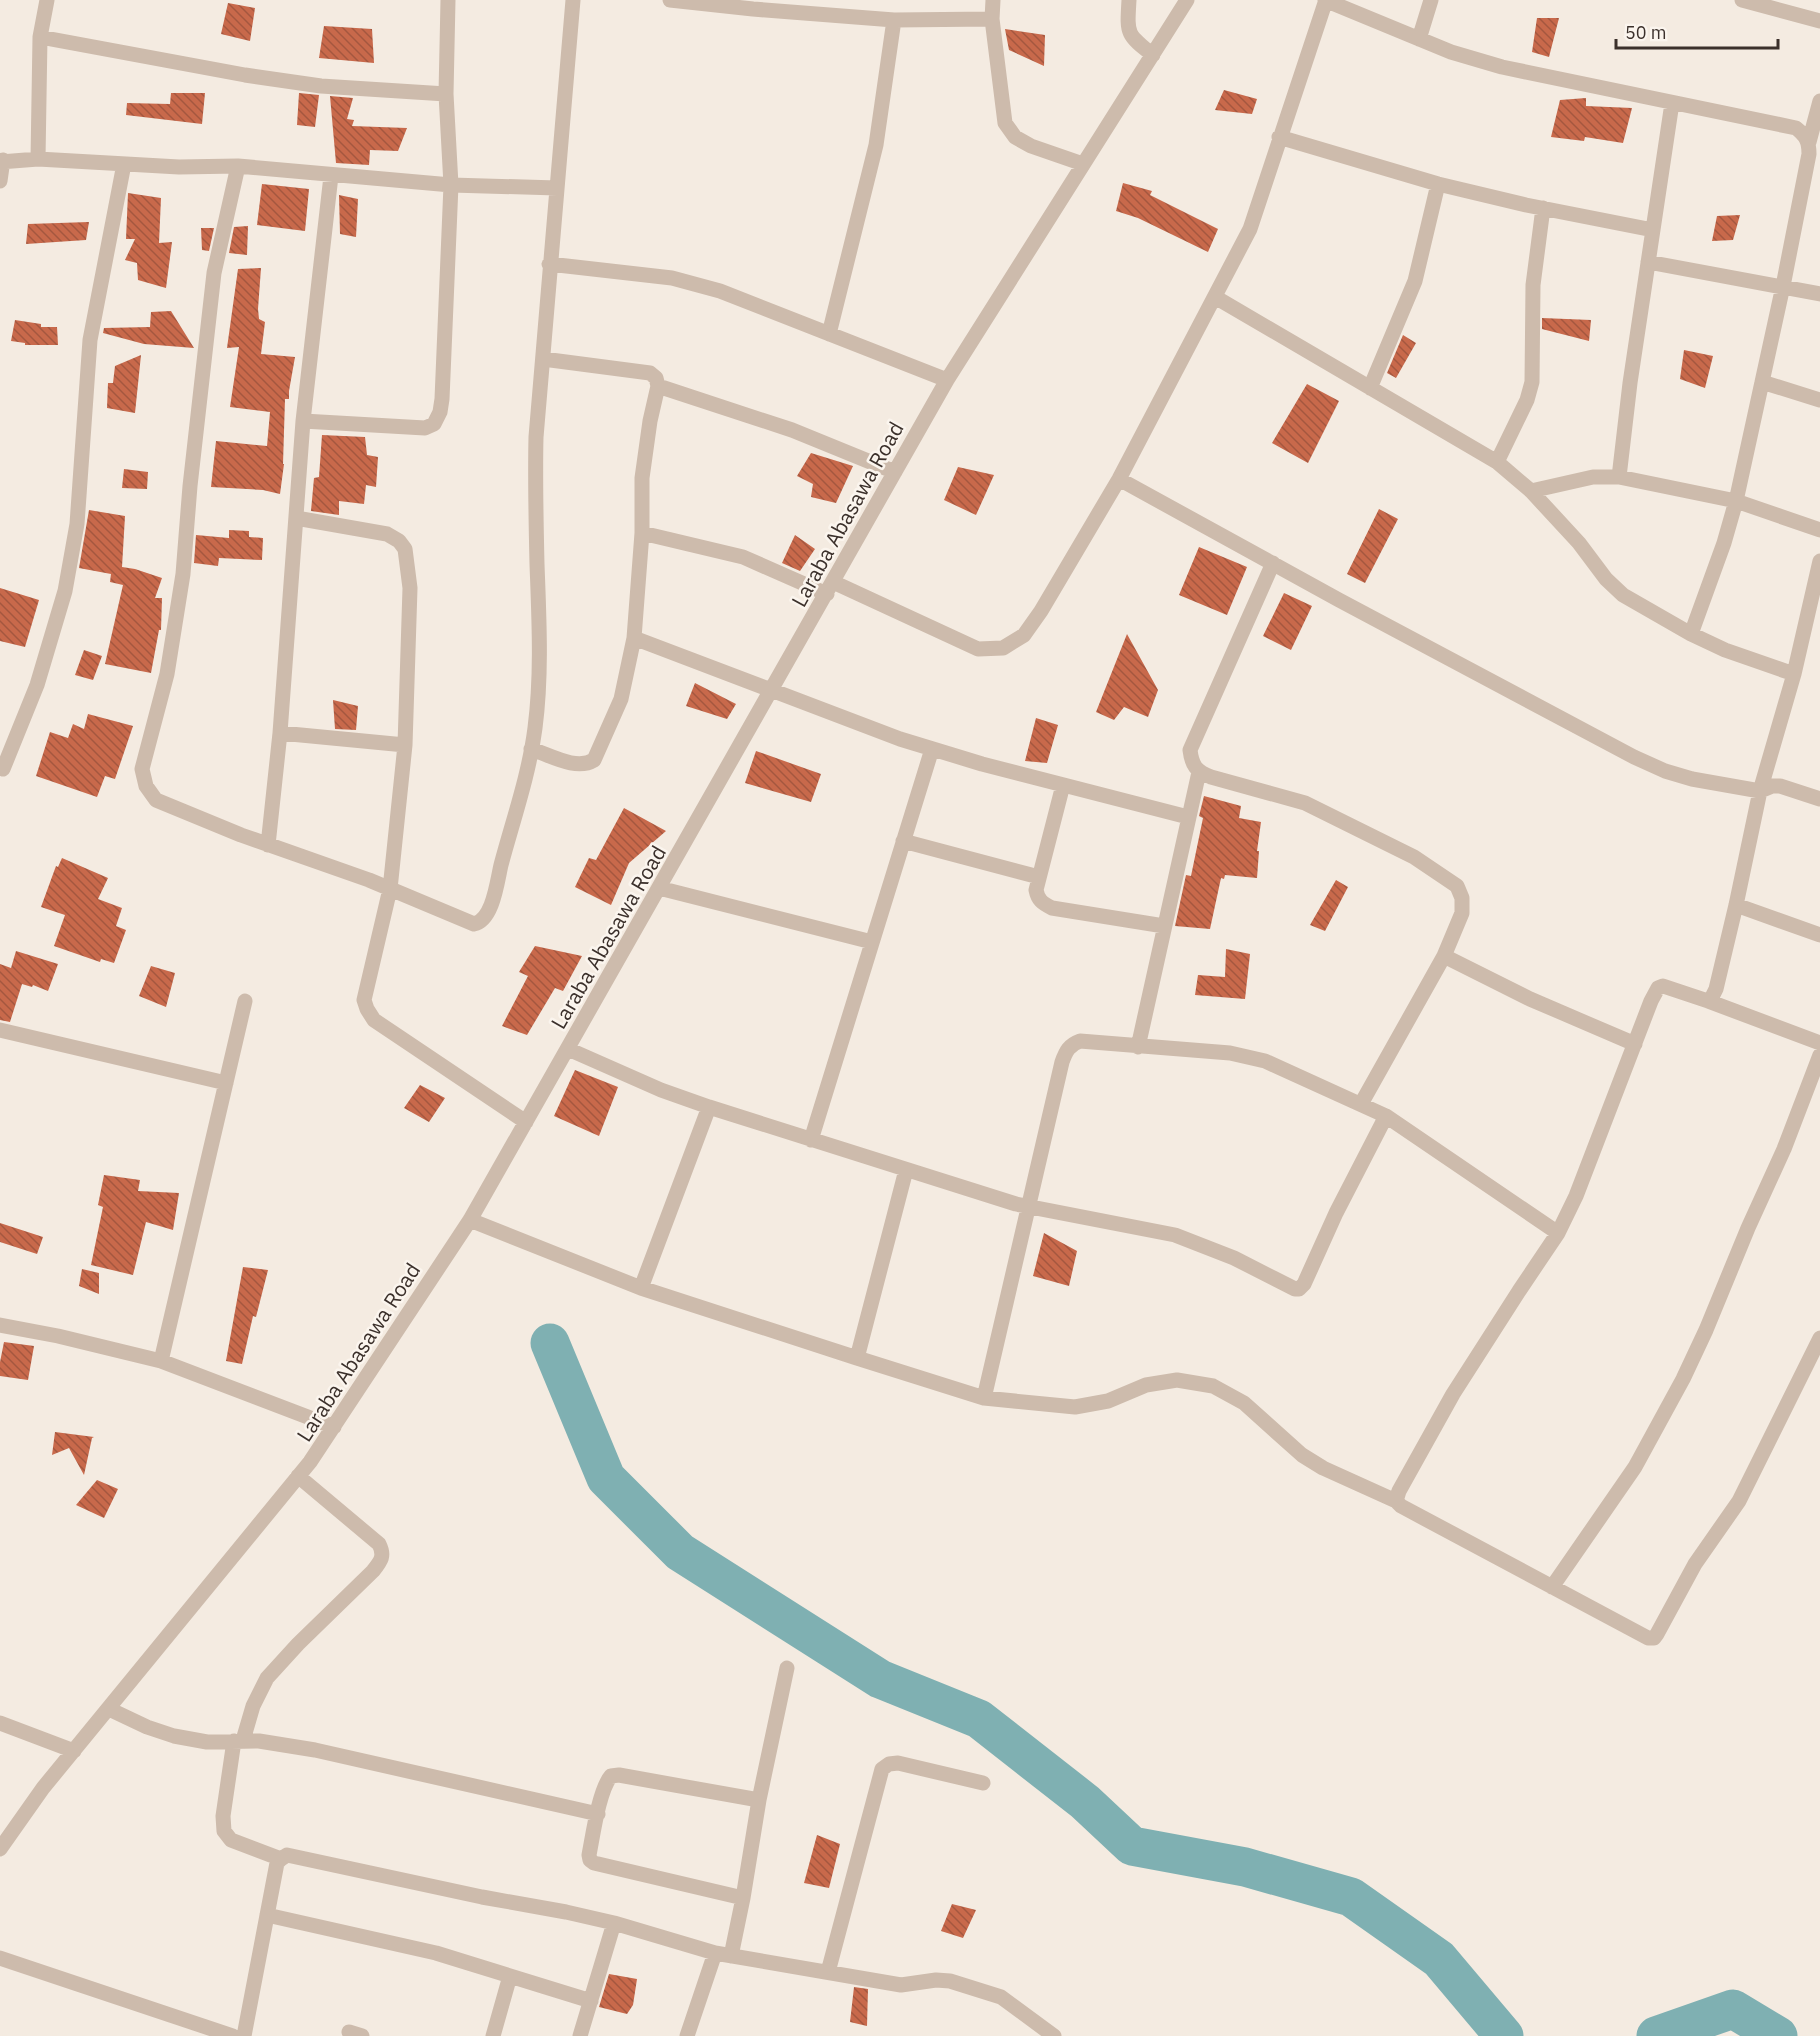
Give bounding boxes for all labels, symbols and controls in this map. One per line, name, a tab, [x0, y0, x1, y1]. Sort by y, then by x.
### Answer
scale bar	[1616, 12, 1778, 50]
text: 50 m	[1625, 21, 1667, 44]
street label: Laraba Abasawa Road	[784, 416, 910, 612]
street label: Laraba Abasawa Road	[544, 840, 672, 1034]
street label: Laraba Abasawa Road	[290, 1257, 426, 1447]

